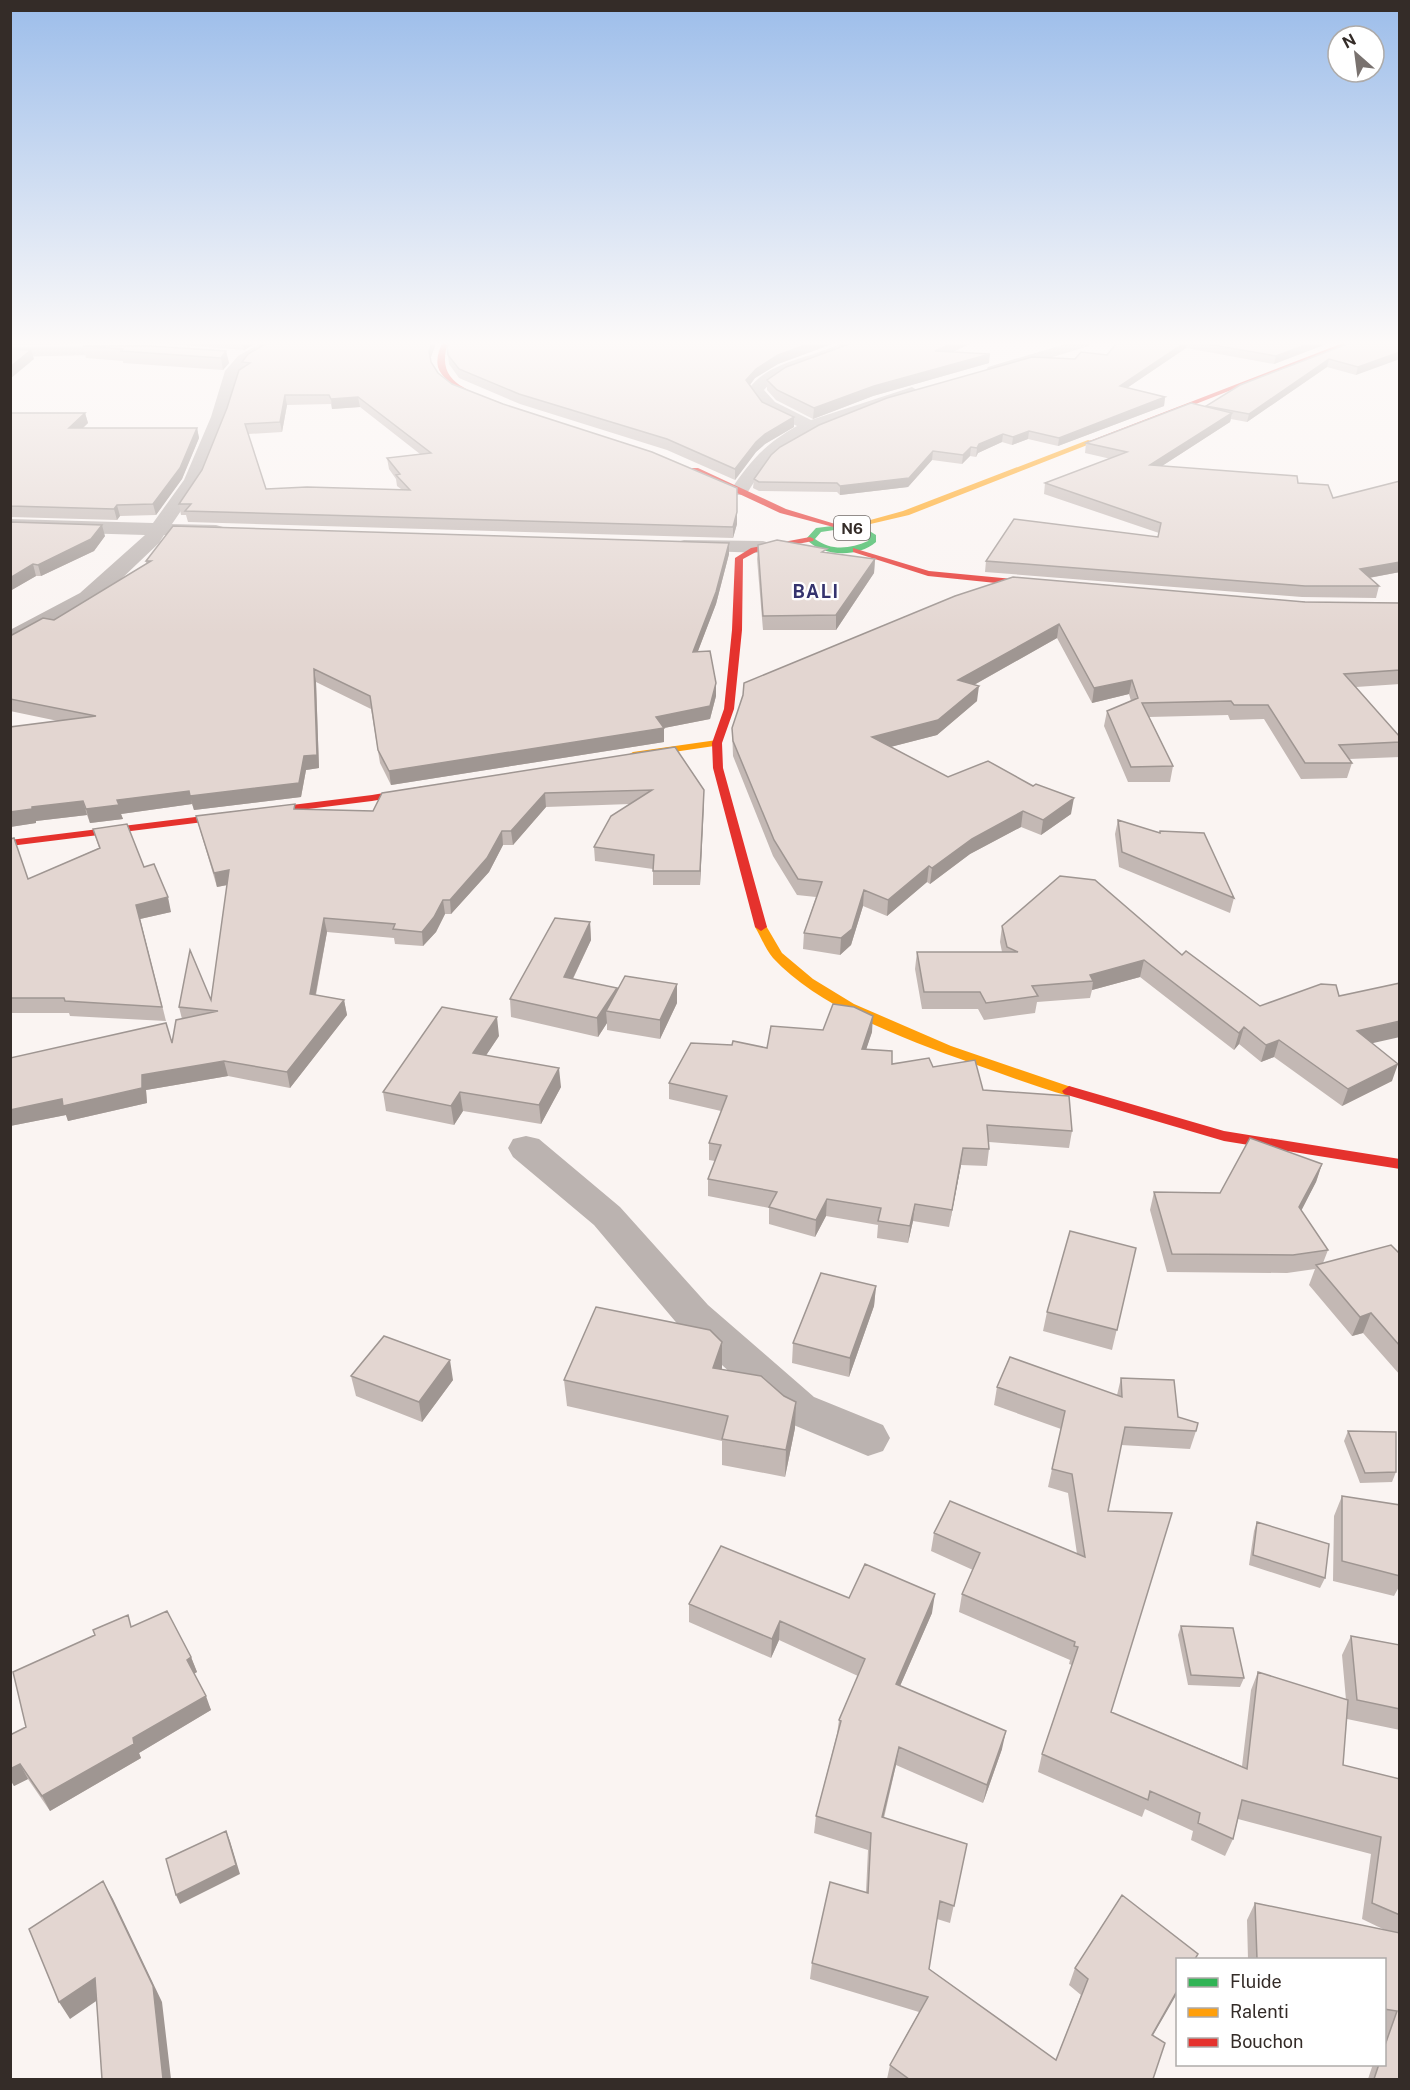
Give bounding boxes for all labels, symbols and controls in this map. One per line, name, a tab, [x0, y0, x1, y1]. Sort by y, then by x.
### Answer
north arrow	[1326, 24, 1386, 84]
text: N	[1339, 30, 1359, 53]
road number: N6	[834, 516, 870, 540]
district label: BALI	[792, 581, 840, 602]
legend	[1176, 1958, 1386, 2066]
text: Fluide	[1230, 1971, 1282, 1992]
text: Ralenti	[1230, 2001, 1289, 2022]
text: Bouchon	[1230, 2031, 1303, 2052]

